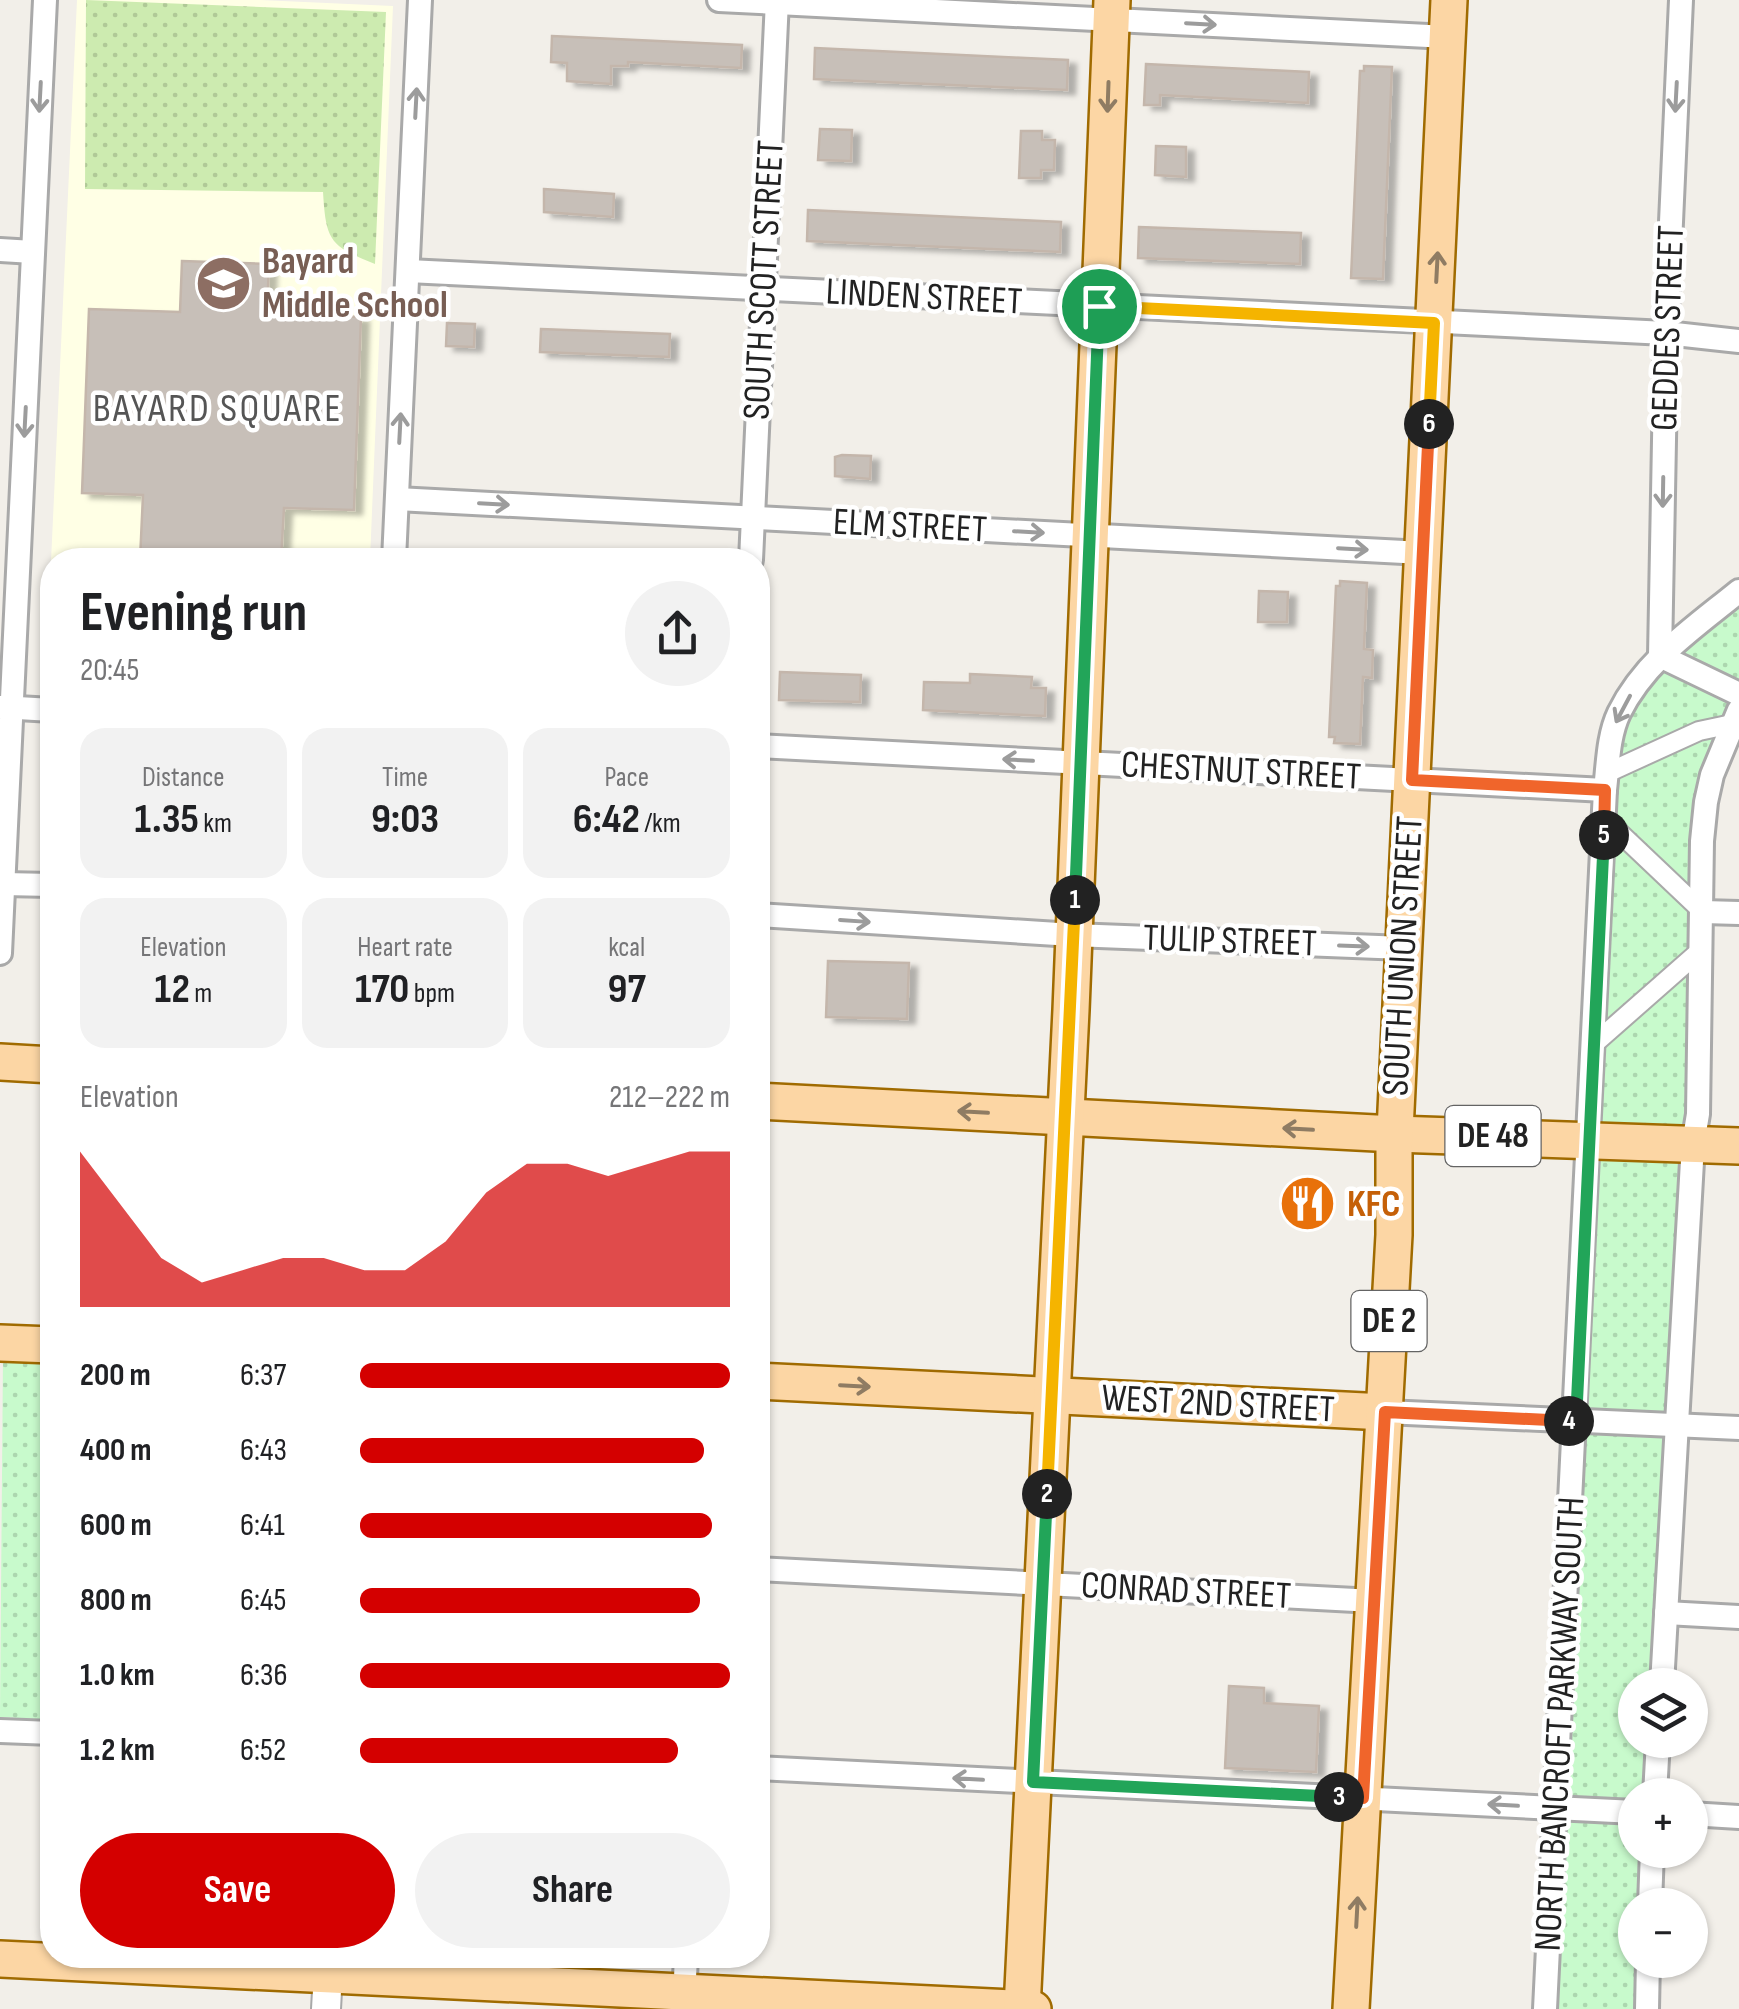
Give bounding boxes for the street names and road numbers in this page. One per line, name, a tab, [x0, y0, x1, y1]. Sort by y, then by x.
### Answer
street label: SOUTH SCOTT STREET	[734, 139, 794, 421]
street label: GEDDES STREET	[1642, 224, 1694, 432]
street label: LINDEN STREET	[825, 269, 1023, 325]
street label: ELM STREET	[832, 499, 988, 553]
street label: CHESTNUT STREET	[1120, 742, 1362, 800]
street label: SOUTH UNION STREET	[1373, 815, 1433, 1097]
street label: TULIP STREET	[1142, 915, 1318, 967]
road number: DE 48	[1446, 1106, 1540, 1166]
road number: DE 2	[1352, 1291, 1426, 1351]
street label: WEST 2ND STREET	[1100, 1375, 1336, 1433]
street label: NORTH BANCROFT PARKWAY SOUTH	[1526, 1496, 1594, 1952]
street label: CONRAD STREET	[1080, 1563, 1292, 1619]

